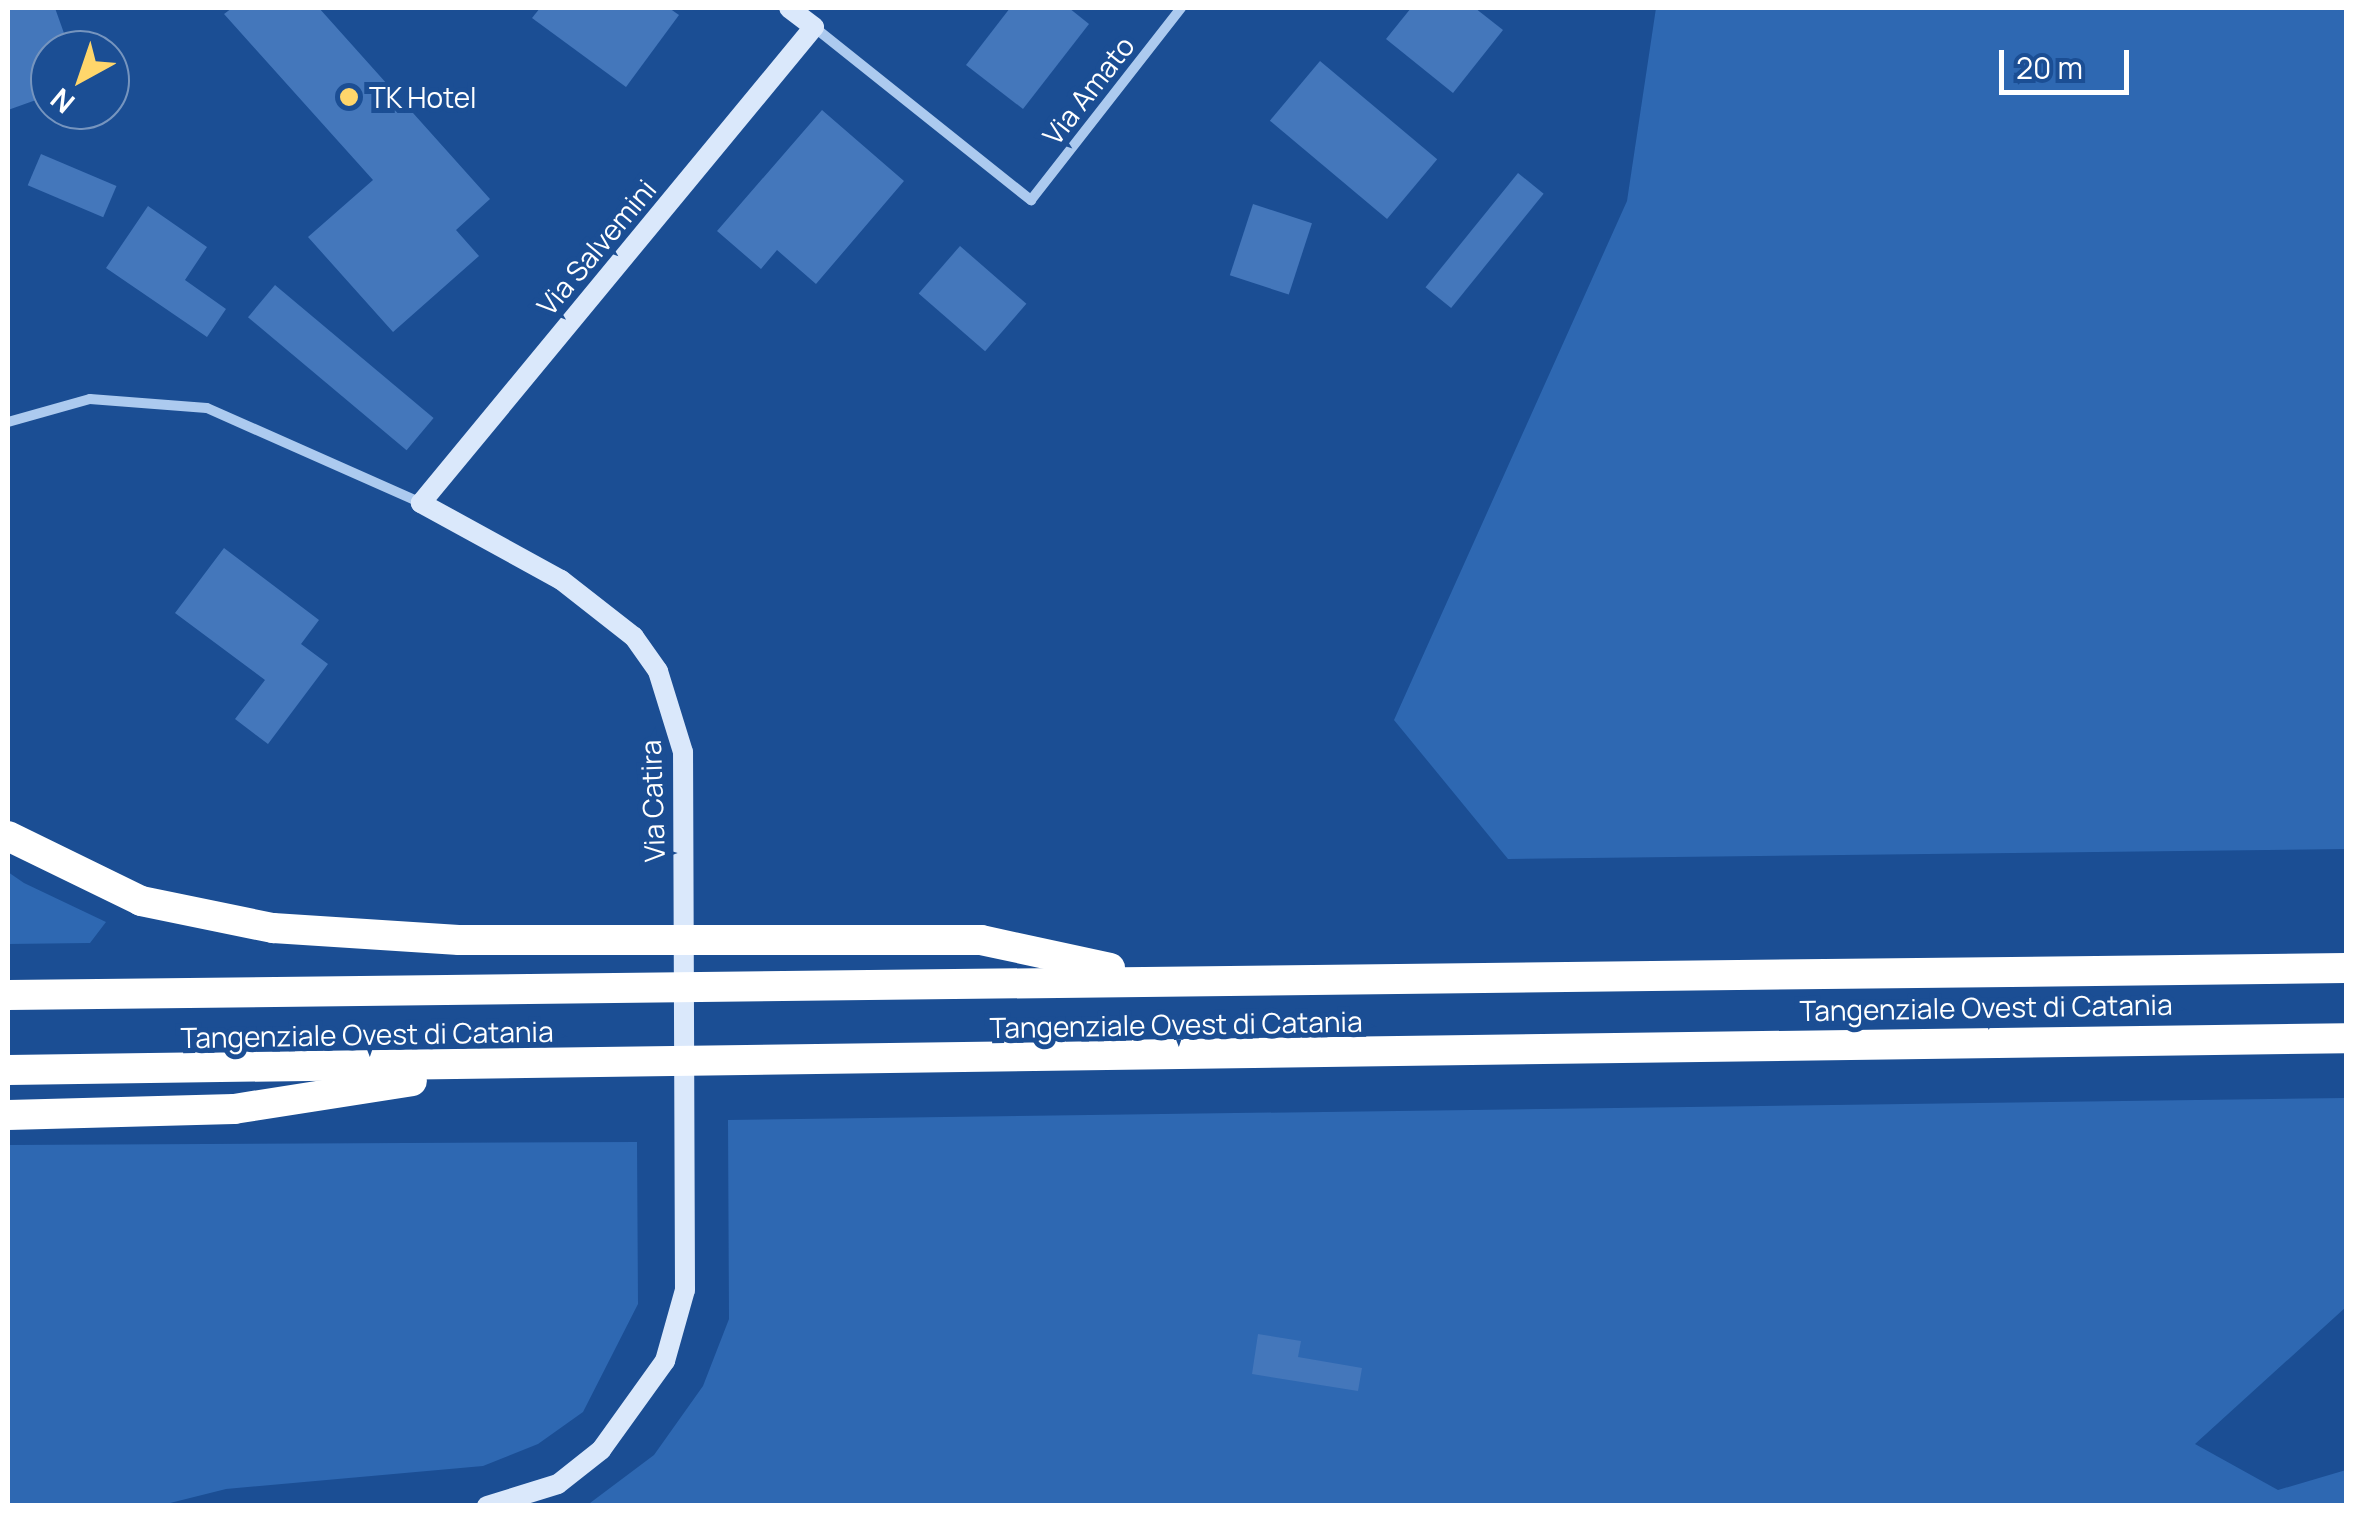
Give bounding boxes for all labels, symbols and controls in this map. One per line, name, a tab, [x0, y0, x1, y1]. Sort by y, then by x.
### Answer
street label: Via Amato	[1035, 29, 1141, 151]
north arrow	[30, 30, 130, 130]
scale bar	[2004, 30, 2134, 92]
text: 20 m	[2016, 47, 2083, 88]
text: N	[42, 80, 82, 122]
place label: TK Hotel	[369, 80, 477, 114]
marker: TK Hotel	[338, 86, 360, 108]
street label: Via Salvemini	[530, 172, 662, 322]
street label: Via Catira	[633, 739, 671, 863]
street label: Tangenziale Ovest di Catania	[1799, 987, 2173, 1027]
street label: Tangenziale Ovest di Catania	[989, 1004, 1363, 1044]
street label: Tangenziale Ovest di Catania	[180, 1014, 554, 1054]

